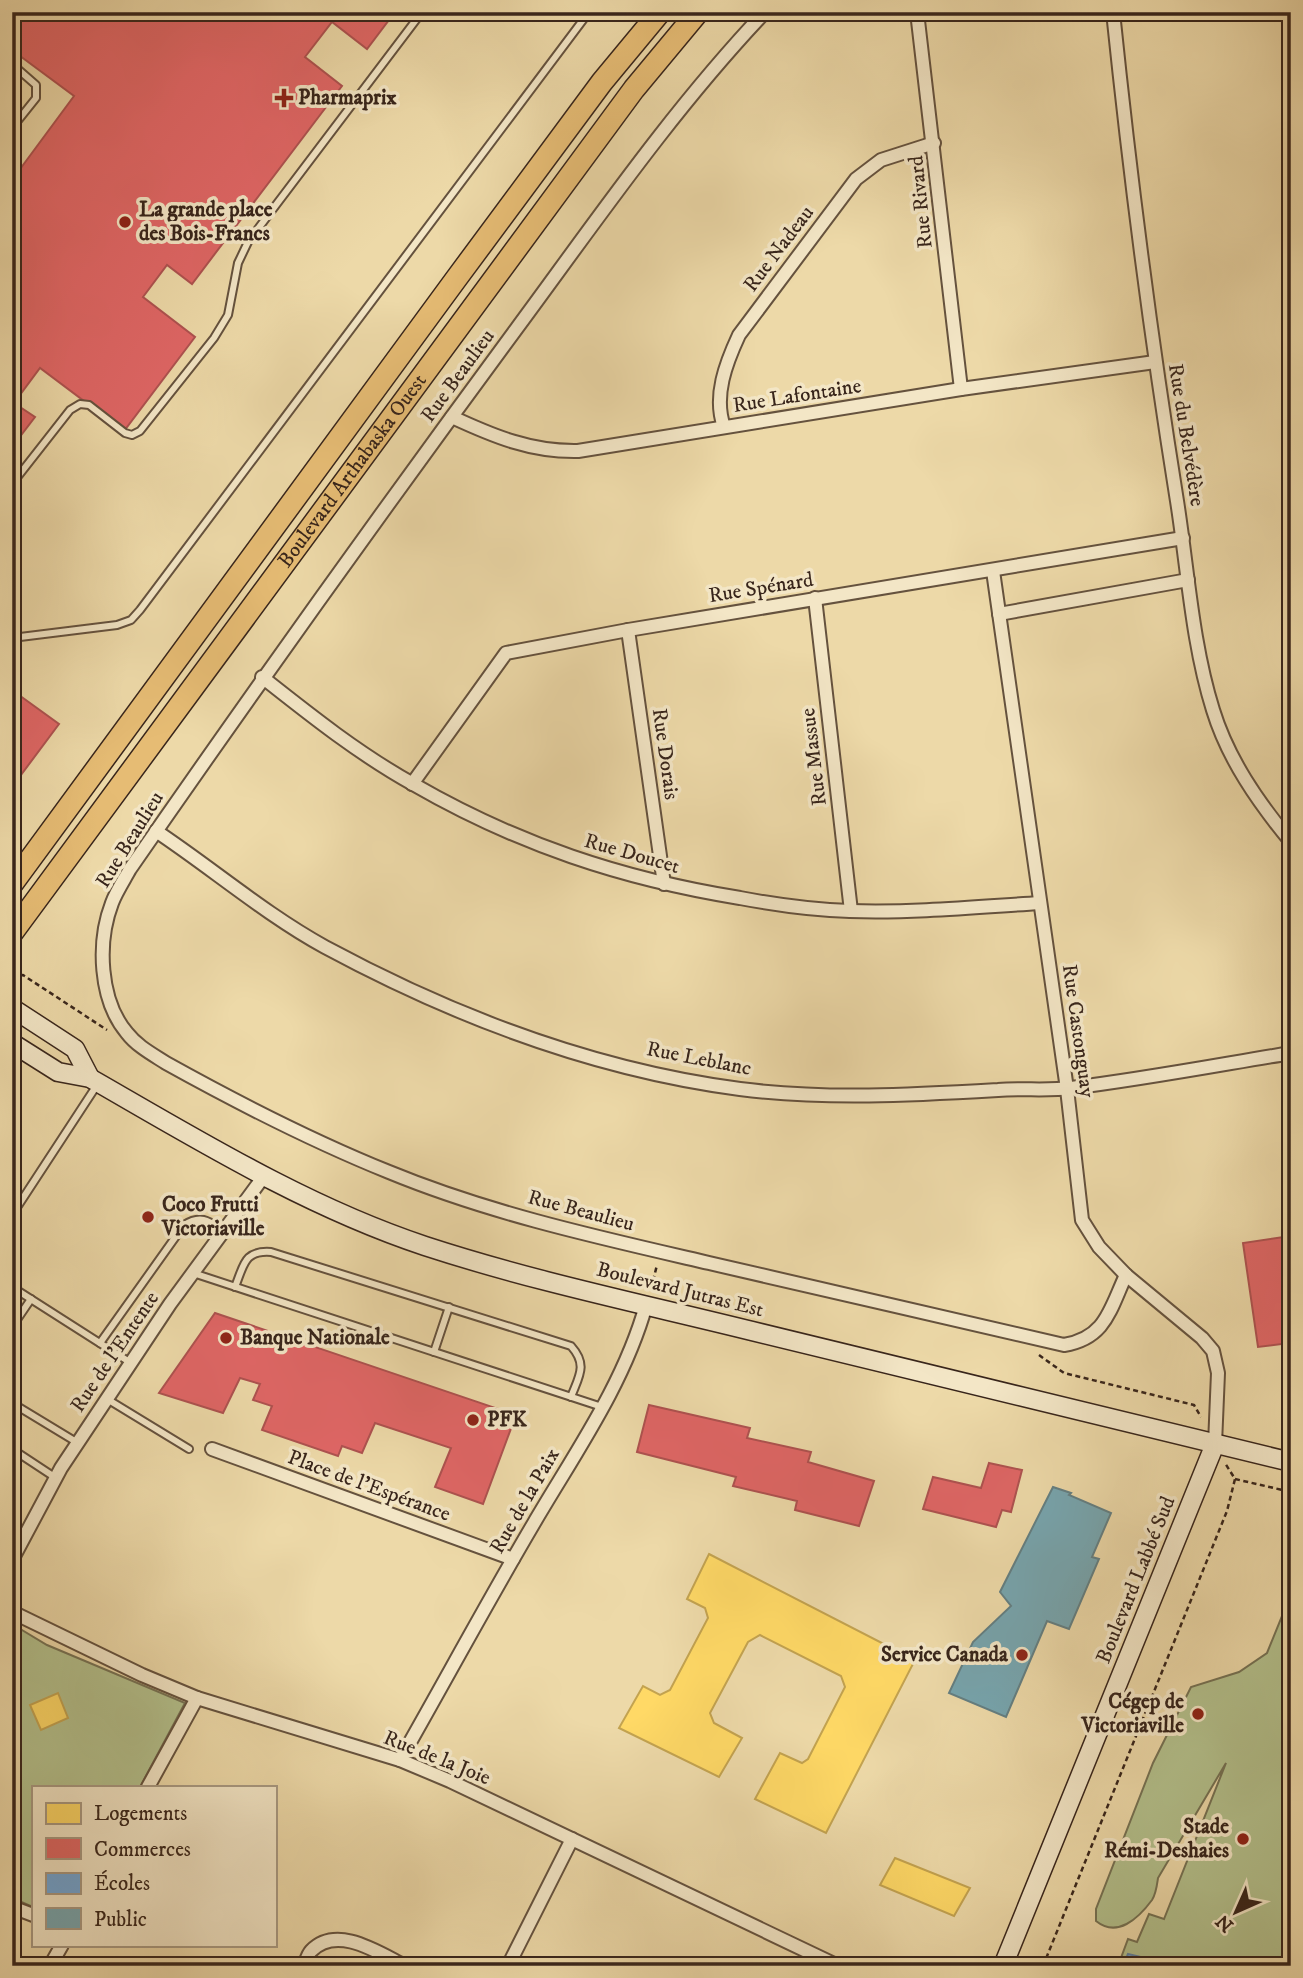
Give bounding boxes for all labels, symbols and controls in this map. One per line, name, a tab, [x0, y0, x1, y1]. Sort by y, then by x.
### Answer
place label: Pharmaprix	[298, 85, 397, 111]
marker: Pharmaprix	[276, 90, 292, 106]
street label: Rue Rivard	[903, 154, 939, 250]
place label: La grande place des Bois-Francs	[139, 197, 273, 247]
street label: Rue Nadeau	[738, 201, 820, 297]
marker: La grande place des Bois-Francs	[117, 214, 133, 230]
street label: Rue Beaulieu	[415, 324, 501, 428]
street label: Rue du Belvédère	[1162, 362, 1210, 509]
street label: Boulevard Arthabaska Ouest	[272, 369, 433, 573]
street label: Rue Lafontaine	[731, 373, 863, 419]
street label: Rue Spénard	[707, 567, 816, 609]
street label: Rue Massue	[795, 706, 833, 807]
street label: Rue Dorais	[646, 707, 684, 801]
street label: Rue Beaulieu	[90, 787, 170, 893]
street label: Rue Doucet	[581, 828, 683, 880]
street label: Rue Castonguay	[1056, 963, 1100, 1100]
street label: Rue Leblanc	[644, 1036, 754, 1082]
street label: Rue Beaulieu	[525, 1184, 637, 1238]
place label: Coco Frutti Victoriaville	[161, 1192, 265, 1242]
marker: Coco Frutti Victoriaville	[140, 1209, 156, 1225]
street label: Boulevard Jutras Est	[594, 1257, 766, 1323]
street label: Rue de l'Entente	[65, 1286, 165, 1417]
place label: Banque Nationale	[240, 1325, 390, 1351]
marker: Banque Nationale	[218, 1330, 234, 1346]
place label: PFK	[487, 1407, 528, 1433]
marker: PFK	[465, 1412, 481, 1428]
street label: Place de l'Espérance	[284, 1444, 454, 1528]
street label: Rue de la Paix	[484, 1444, 566, 1558]
street label: Boulevard Labbé Sud	[1091, 1492, 1182, 1667]
place label: Service Canada	[881, 1642, 1009, 1668]
marker: Service Canada	[1014, 1647, 1030, 1663]
place label: Cégep de Victoriaville	[1081, 1689, 1184, 1739]
marker: Cégep de Victoriaville	[1190, 1706, 1206, 1722]
street label: Rue de la Joie	[380, 1725, 495, 1791]
legend	[32, 1786, 276, 1946]
text: Logements	[94, 1801, 187, 1827]
place label: Stade Rémi-Deshaies	[1104, 1814, 1229, 1864]
marker: Stade Rémi-Deshaies	[1235, 1831, 1251, 1847]
text: Commerces	[94, 1837, 191, 1863]
text: Écoles	[94, 1870, 150, 1897]
north arrow	[1202, 1876, 1272, 1946]
text: Public	[94, 1907, 147, 1933]
text: N	[1211, 1909, 1239, 1937]

